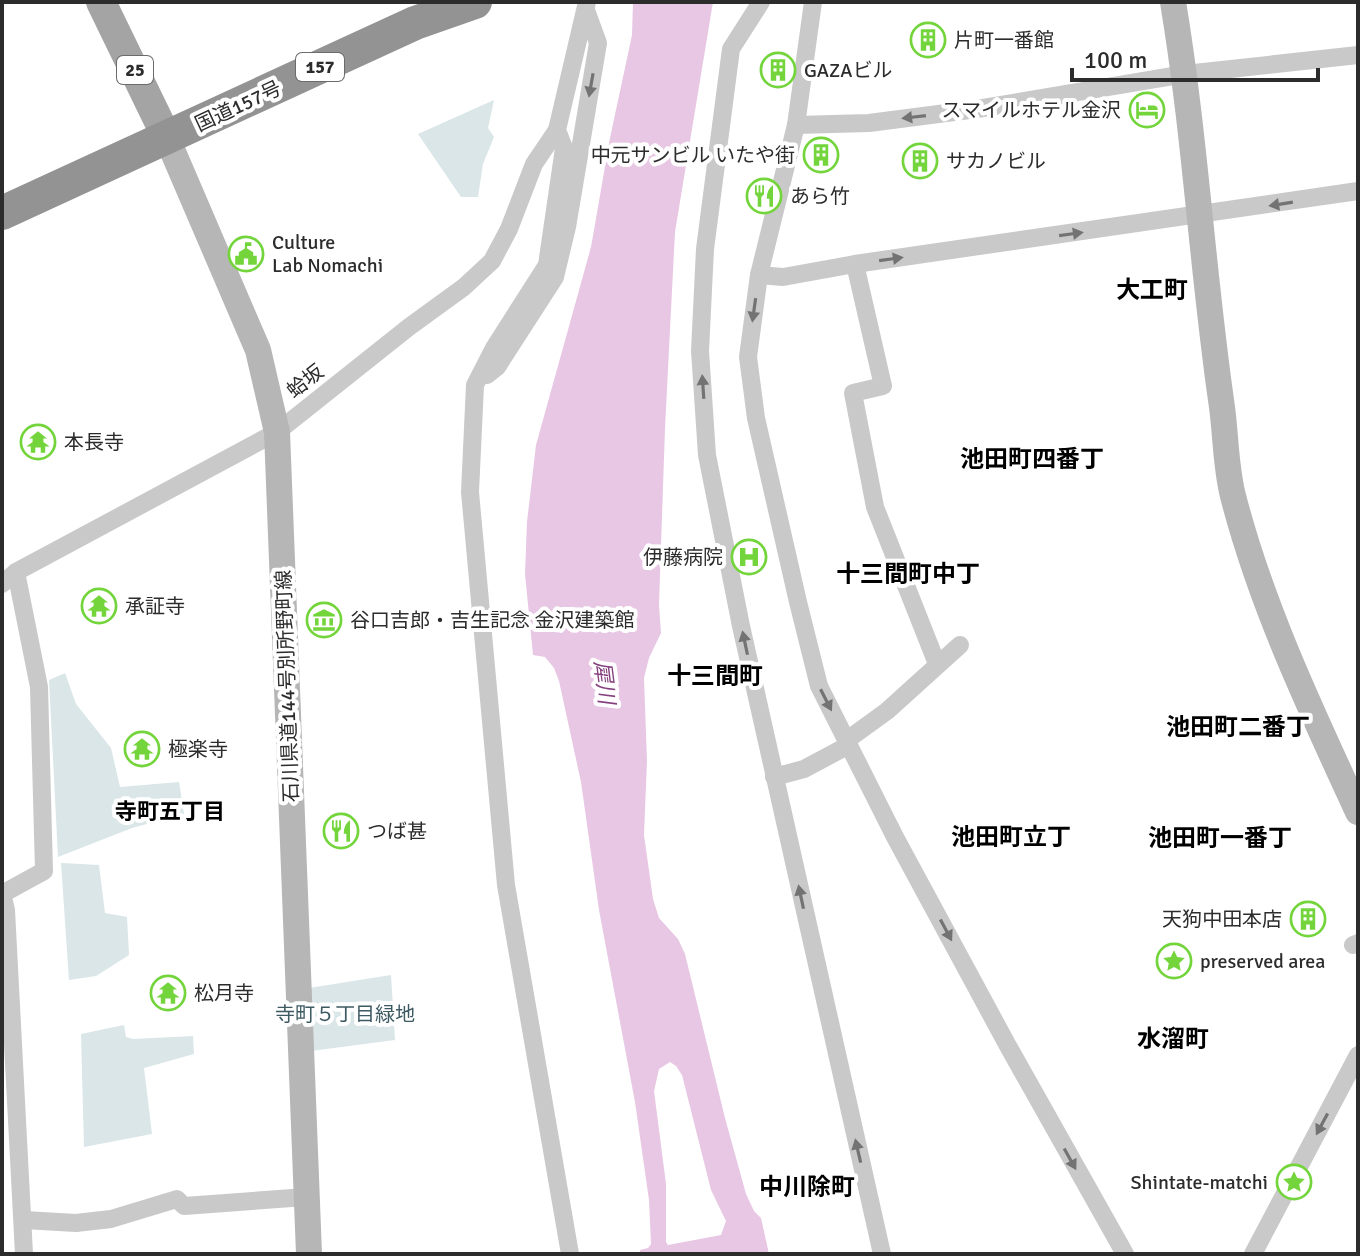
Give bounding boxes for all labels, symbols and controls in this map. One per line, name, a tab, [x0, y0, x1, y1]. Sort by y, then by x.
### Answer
building icon: 片町一番館	[909, 21, 947, 59]
place label: 片町一番館	[954, 28, 1054, 53]
scale bar	[1072, 32, 1318, 82]
text: 100 m	[1084, 45, 1147, 75]
building icon: GAZAビル	[759, 51, 797, 89]
road number: 157	[296, 53, 344, 81]
road number: 25	[117, 56, 153, 84]
place label: GAZAビル	[804, 58, 893, 83]
one-way arrow	[584, 73, 596, 98]
street label: 国道157号	[191, 76, 285, 137]
hotel icon: スマイルホテル金沢	[1128, 91, 1166, 129]
place label: スマイルホテル金沢	[942, 98, 1121, 123]
one-way arrow	[902, 111, 927, 124]
building icon: 中元サンビル いたや街	[802, 136, 840, 174]
building icon: サカノビル	[901, 142, 939, 180]
place label: 中元サンビル いたや街	[591, 143, 795, 168]
place label: サカノビル	[946, 149, 1046, 174]
restaurant icon: あら竹	[745, 177, 783, 215]
place label: あら竹	[790, 184, 850, 209]
one-way arrow	[1268, 198, 1293, 210]
one-way arrow	[1059, 227, 1084, 240]
place label: Culture Lab Nomachi	[272, 230, 383, 278]
public building icon: Culture Lab Nomachi	[227, 235, 265, 273]
one-way arrow	[879, 252, 904, 265]
district label: 大工町	[1116, 275, 1188, 305]
one-way arrow	[747, 297, 760, 322]
street label: 蛤坂	[282, 359, 329, 404]
one-way arrow	[696, 374, 709, 399]
temple icon: 本長寺	[19, 423, 57, 461]
place label: 本長寺	[64, 430, 124, 455]
district label: 池田町四番丁	[960, 444, 1104, 474]
hospital icon: 伊藤病院	[730, 538, 768, 576]
place label: 伊藤病院	[643, 545, 723, 570]
district label: 十三間町中丁	[836, 559, 980, 589]
street label: 石川県道144号別所野町線	[271, 569, 304, 803]
temple icon: 承証寺	[80, 587, 118, 625]
place label: 承証寺	[125, 594, 185, 619]
museum icon: 谷口吉郎・吉生記念 金沢建築館	[305, 601, 343, 639]
place label: 谷口吉郎・吉生記念 金沢建築館	[350, 608, 634, 633]
one-way arrow	[738, 631, 751, 656]
water label: 犀川	[588, 659, 621, 708]
district label: 十三間町	[667, 661, 763, 691]
one-way arrow	[820, 688, 833, 711]
district label: 池田町二番丁	[1166, 712, 1310, 742]
temple icon: 極楽寺	[123, 730, 161, 768]
place label: 極楽寺	[168, 737, 228, 762]
district label: 寺町五丁目	[115, 798, 225, 825]
restaurant icon: つば甚	[322, 812, 360, 850]
place label: つば甚	[367, 819, 427, 844]
district label: 池田町立丁	[951, 822, 1071, 852]
district label: 池田町一番丁	[1148, 823, 1292, 853]
one-way arrow	[794, 885, 807, 910]
building icon: 天狗中田本店	[1289, 900, 1327, 938]
place label: 天狗中田本店	[1162, 907, 1282, 932]
one-way arrow	[939, 919, 952, 942]
place icon: preserved area	[1155, 942, 1193, 980]
place label: preserved area	[1200, 949, 1325, 974]
temple icon: 松月寺	[149, 974, 187, 1012]
place label: 松月寺	[194, 981, 254, 1006]
park label: 寺町５丁目緑地	[275, 1002, 415, 1027]
district label: 水溜町	[1137, 1024, 1209, 1054]
one-way arrow	[1316, 1113, 1329, 1136]
one-way arrow	[851, 1138, 864, 1163]
one-way arrow	[1064, 1147, 1077, 1170]
place icon: Shintate-matchi	[1275, 1163, 1313, 1201]
place label: Shintate-matchi	[1130, 1170, 1268, 1195]
district label: 中川除町	[759, 1172, 855, 1202]

